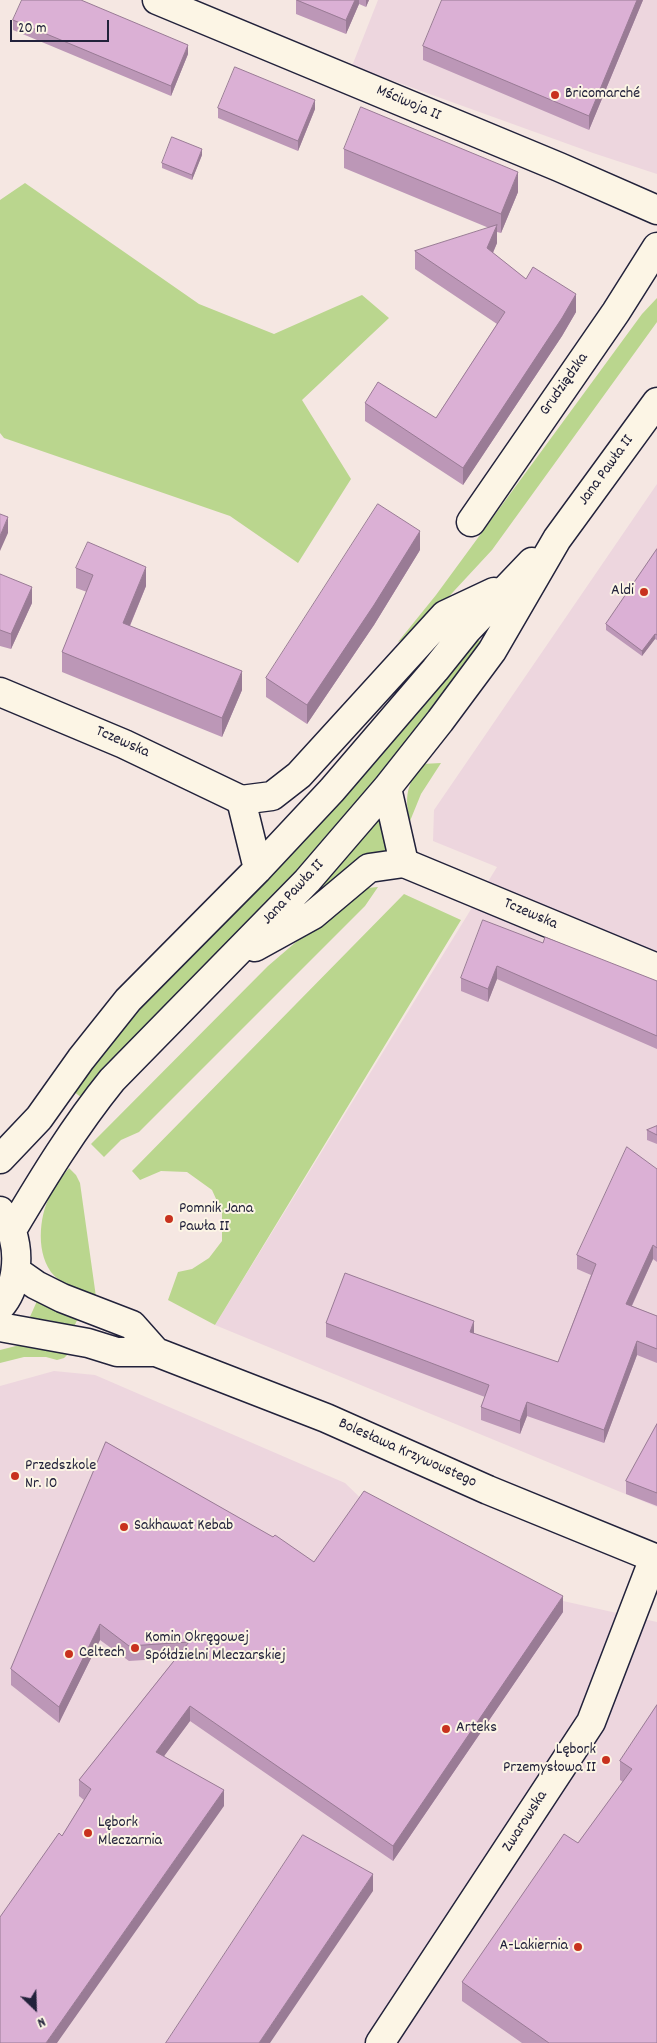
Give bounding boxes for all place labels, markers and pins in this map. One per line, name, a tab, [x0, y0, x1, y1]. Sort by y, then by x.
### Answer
place label: Bricomarché	[565, 85, 640, 105]
marker: Bricomarché	[549, 89, 561, 101]
place label: Aldi	[611, 582, 634, 602]
marker: Aldi	[638, 586, 650, 598]
place label: Pomnik Jana Pawła II	[179, 1200, 253, 1238]
marker: Pomnik Jana Pawła II	[163, 1213, 175, 1225]
place label: Przedszkole Nr. 10	[25, 1457, 96, 1495]
marker: Przedszkole Nr. 10	[9, 1470, 21, 1482]
place label: Sakhawat Kebab	[134, 1517, 233, 1537]
marker: Sakhawat Kebab	[118, 1521, 130, 1533]
place label: Komin Okręgowej Spółdzielni Mleczarskiej	[145, 1629, 286, 1667]
marker: Komin Okręgowej Spółdzielni Mleczarskiej	[129, 1642, 141, 1654]
place label: Celtech	[79, 1644, 124, 1664]
marker: Celtech	[63, 1648, 75, 1660]
place label: Arteks	[456, 1719, 497, 1739]
marker: Arteks	[440, 1723, 452, 1735]
place label: Lębork Przemysłowa II	[503, 1741, 596, 1779]
marker: Lębork Przemysłowa II	[600, 1754, 612, 1766]
place label: Lębork Mleczarnia	[98, 1814, 162, 1852]
marker: Lębork Mleczarnia	[82, 1827, 94, 1839]
place label: A-Lakiernia	[499, 1937, 568, 1957]
marker: A-Lakiernia	[572, 1941, 584, 1953]

